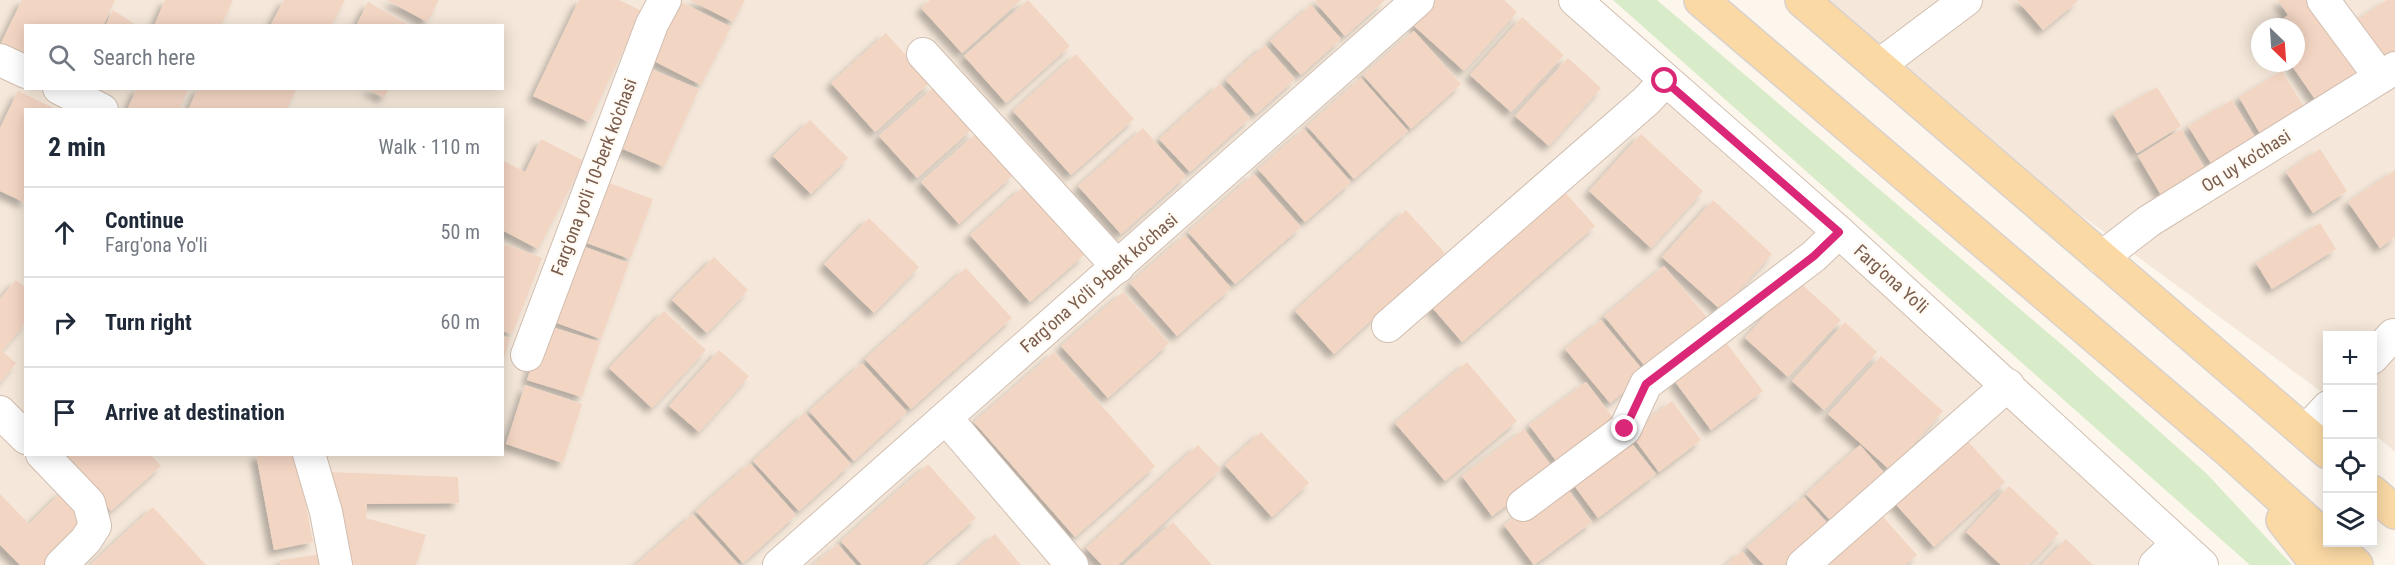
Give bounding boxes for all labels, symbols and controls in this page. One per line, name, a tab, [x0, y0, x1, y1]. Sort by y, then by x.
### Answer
north arrow	[2251, 18, 2305, 72]
search box	[24, 24, 504, 90]
icon: search	[45, 41, 78, 74]
text: Search here	[93, 45, 195, 70]
route start	[1651, 67, 1677, 93]
street label: Farg'ona yo'li 10-berk ko'chasi	[546, 76, 641, 278]
street label: Oq uy ko'chasi	[2197, 125, 2294, 196]
text: 2 min	[48, 132, 106, 162]
text: Walk · 110 m	[379, 135, 480, 159]
text: Continue	[105, 208, 184, 233]
street label: Farg'ona Yo'li 9-berk ko'chasi	[1016, 209, 1182, 357]
icon: ahead	[48, 216, 81, 249]
text: 50 m	[441, 220, 480, 244]
text: Farg'ona Yo'li	[105, 233, 208, 257]
street label: Farg'ona Yo'li	[1850, 240, 1933, 317]
icon: right	[48, 306, 81, 339]
text: Turn right	[105, 310, 192, 335]
text: 60 m	[441, 310, 480, 334]
map controls	[2323, 331, 2377, 547]
button: +	[2323, 331, 2377, 385]
button: −	[2323, 385, 2377, 439]
icon: arrive	[48, 396, 81, 429]
text: Arrive at destination	[105, 400, 285, 425]
route end	[1611, 415, 1637, 441]
button: locate	[2323, 439, 2377, 493]
button: layers	[2323, 493, 2377, 547]

